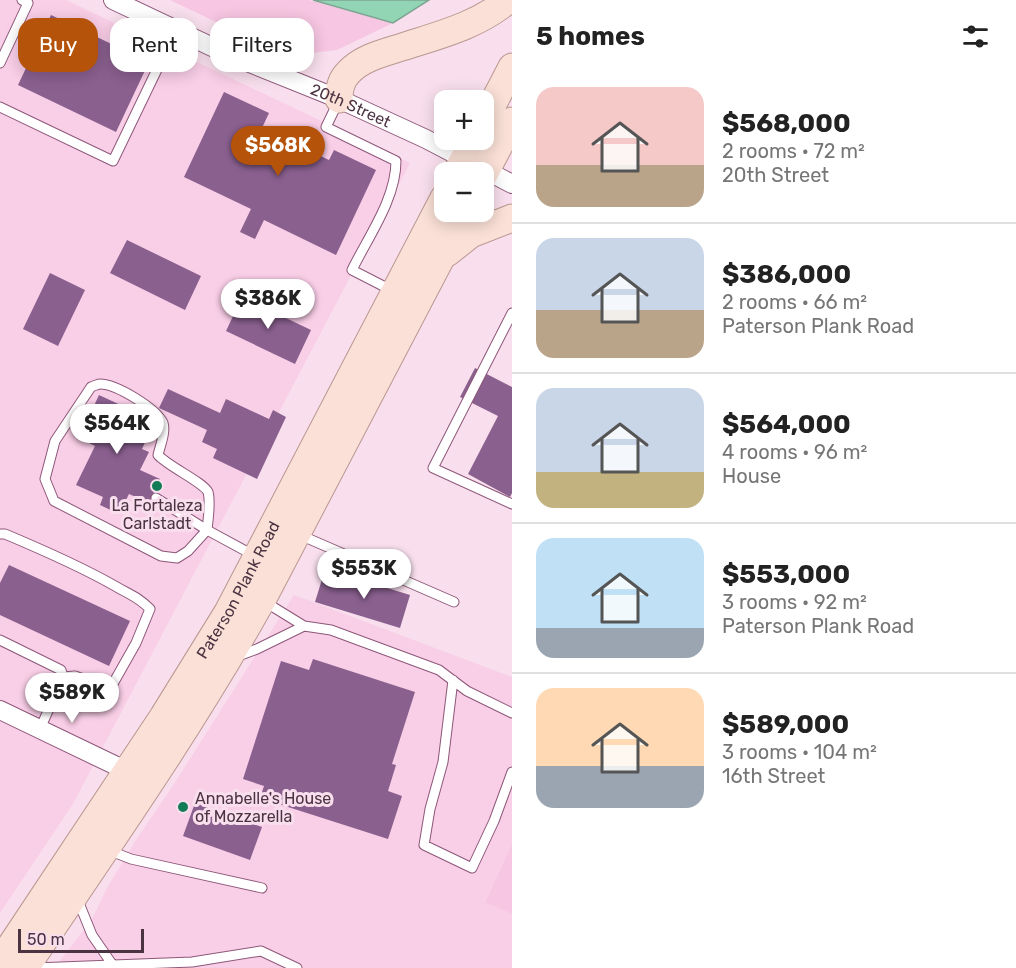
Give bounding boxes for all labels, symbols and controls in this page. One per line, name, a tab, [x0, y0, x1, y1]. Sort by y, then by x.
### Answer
chip: Buy	[18, 18, 98, 72]
chip: Rent	[110, 18, 198, 72]
chip: Filters	[210, 18, 314, 72]
icon: filters	[959, 20, 992, 53]
text: 5 homes	[536, 21, 645, 52]
street label: 20th Street	[308, 80, 394, 132]
map controls	[434, 90, 494, 222]
button: +	[434, 90, 494, 150]
text: $568,000	[722, 108, 851, 139]
icon: home	[584, 111, 656, 183]
pin: $568K	[236, 126, 320, 177]
text: $568K	[245, 133, 311, 157]
text: 2 rooms · 72 m²	[722, 139, 865, 163]
button: −	[434, 162, 494, 222]
text: 20th Street	[722, 163, 829, 187]
text: $386,000	[722, 259, 851, 290]
icon: home	[584, 262, 656, 334]
pin: $386K	[226, 279, 310, 330]
text: $386K	[235, 286, 301, 310]
text: 2 rooms · 66 m²	[722, 290, 867, 314]
text: Paterson Plank Road	[722, 314, 914, 338]
pin: $564K	[75, 404, 159, 455]
text: $564,000	[722, 409, 851, 440]
text: $564K	[84, 411, 150, 435]
icon: home	[584, 412, 656, 484]
text: 4 rooms · 96 m²	[722, 440, 867, 464]
text: House	[722, 464, 781, 488]
marker: La Fortaleza Carlstadt	[150, 479, 164, 493]
place label: La Fortaleza Carlstadt	[111, 496, 203, 533]
street label: Paterson Plank Road	[193, 518, 284, 662]
pin: $553K	[322, 549, 406, 600]
text: $553K	[331, 556, 397, 580]
text: $553,000	[722, 559, 850, 590]
icon: home	[584, 562, 656, 634]
text: 3 rooms · 92 m²	[722, 590, 867, 614]
text: Paterson Plank Road	[722, 614, 914, 638]
pin: $589K	[30, 673, 114, 724]
text: $589K	[39, 680, 105, 704]
text: $589,000	[722, 709, 849, 740]
icon: home	[584, 712, 656, 784]
text: 3 rooms · 104 m²	[722, 740, 877, 764]
text: 16th Street	[722, 764, 825, 788]
place label: Annabelle's House of Mozzarella	[195, 789, 331, 826]
marker: Annabelle's House of Mozzarella	[176, 800, 190, 814]
scale bar	[18, 926, 144, 954]
text: 50 m	[27, 930, 65, 949]

